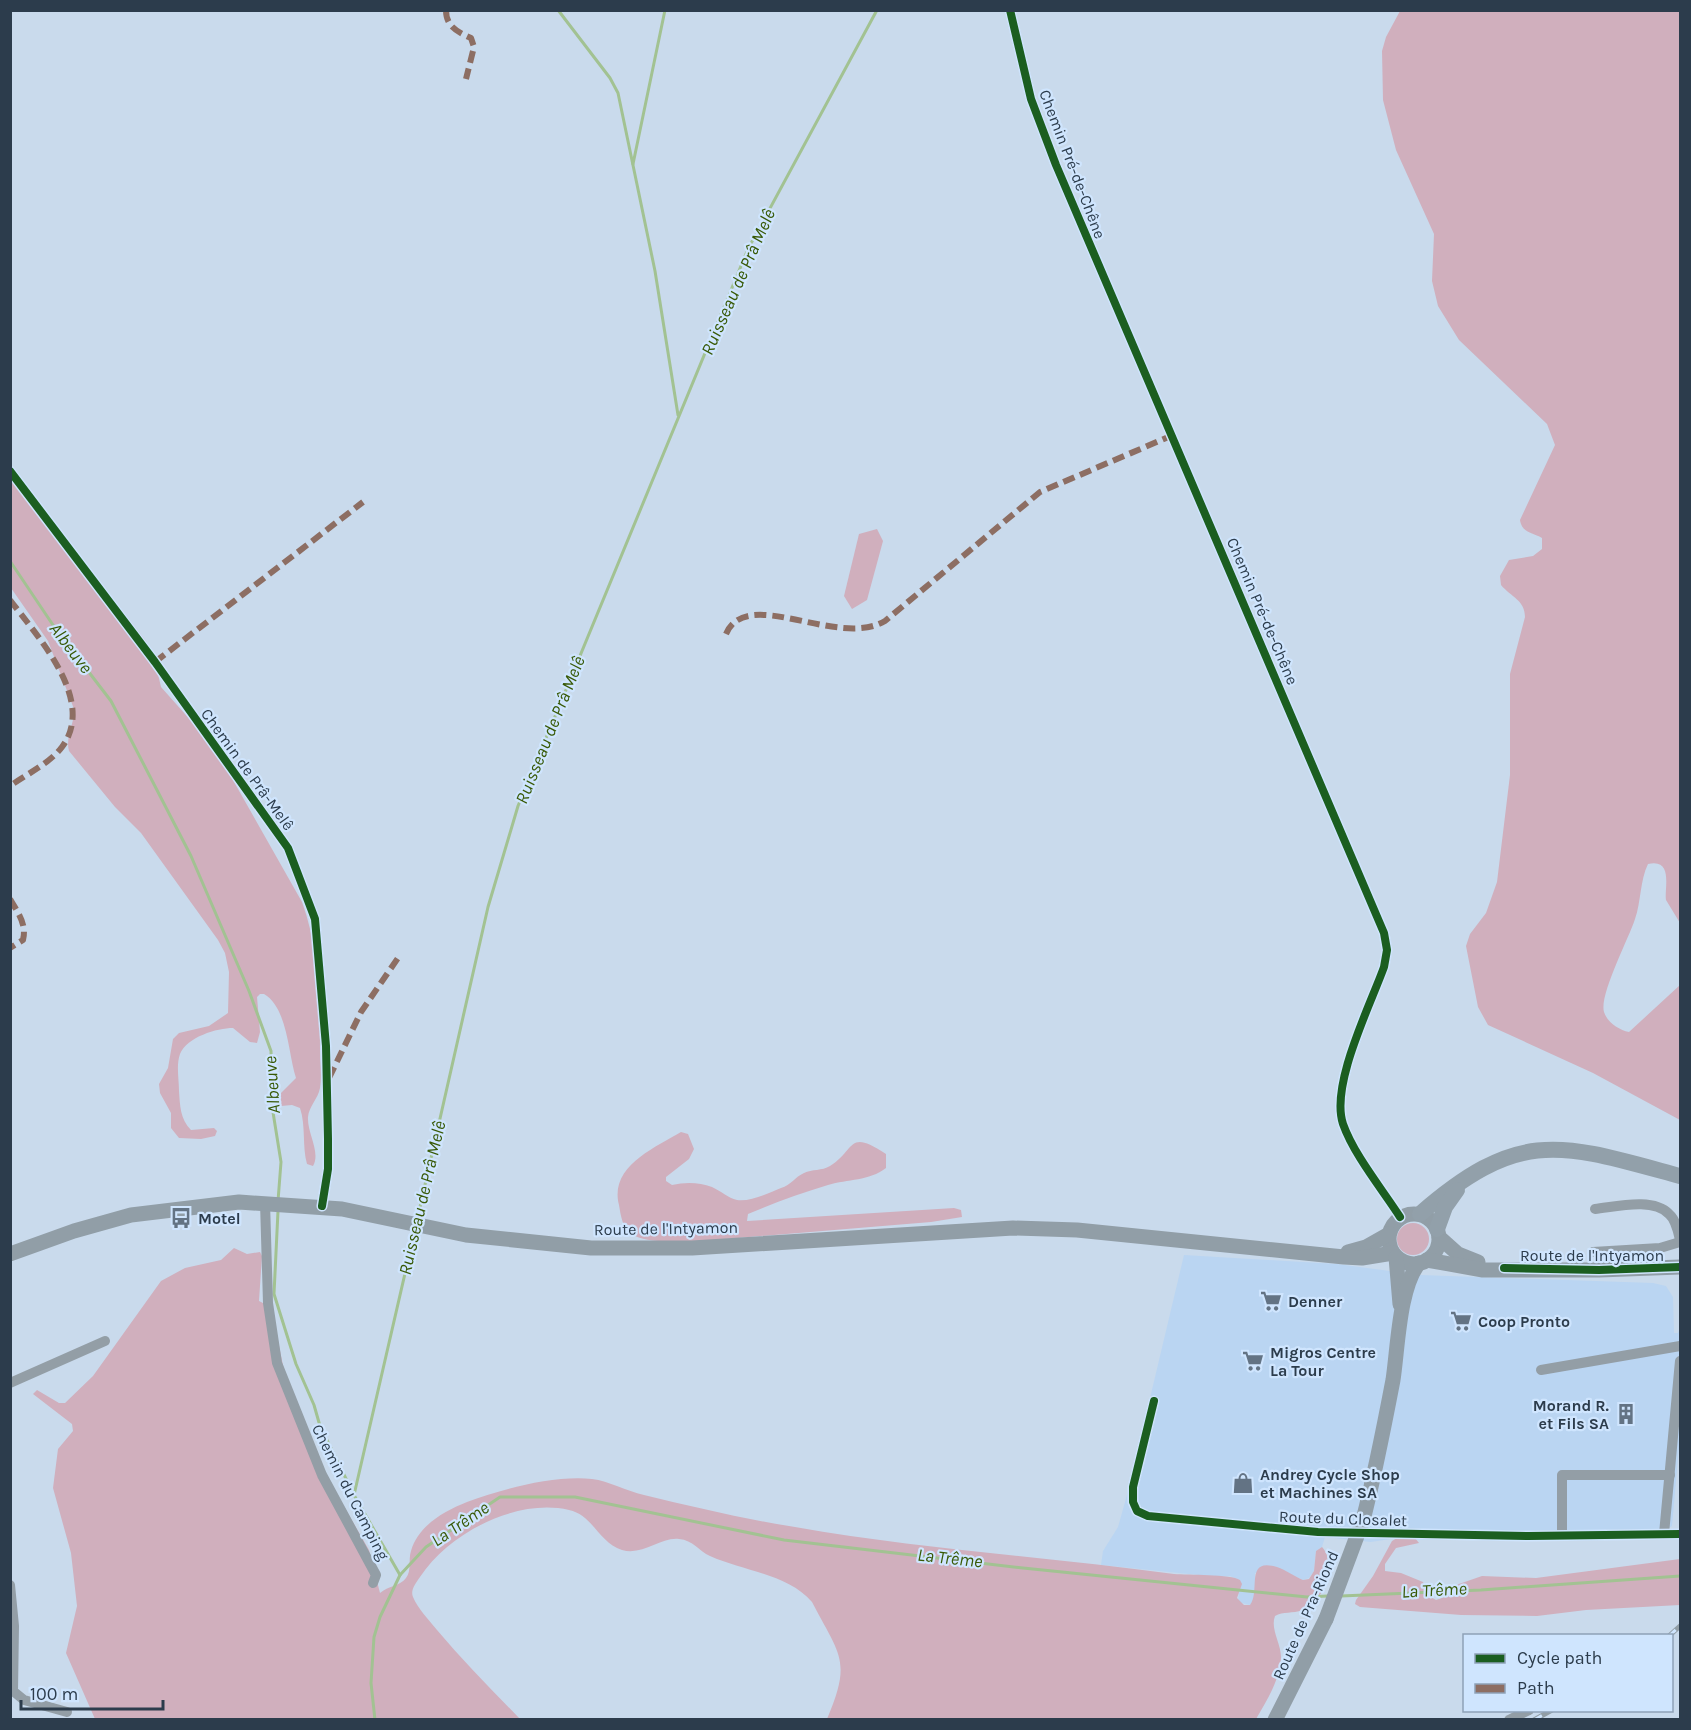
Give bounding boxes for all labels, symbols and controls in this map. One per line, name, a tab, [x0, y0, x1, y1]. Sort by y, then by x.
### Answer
street label: Chemin Pré-de-Chêne	[1035, 87, 1110, 241]
water label: Ruisseau de Prâ Melê	[696, 206, 780, 358]
street label: Chemin Pré-de-Chêne	[1223, 535, 1302, 688]
water label: Albeuve	[45, 618, 97, 678]
water label: Ruisseau de Prâ Melê	[510, 653, 590, 807]
street label: Chemin de Prâ-Melê	[197, 705, 298, 834]
water label: Albeuve	[259, 1055, 285, 1115]
water label: Ruisseau de Prâ Melê	[394, 1119, 450, 1277]
bus stop icon: Motel	[169, 1206, 193, 1230]
place label: Motel	[198, 1209, 241, 1228]
street label: Route de l'Intyamon	[594, 1218, 738, 1239]
street label: Route de l'Intyamon	[1520, 1246, 1664, 1265]
supermarket icon: Denner	[1259, 1289, 1283, 1313]
place label: Denner	[1288, 1292, 1343, 1311]
supermarket icon: Coop Pronto	[1449, 1309, 1473, 1333]
place label: Coop Pronto	[1478, 1312, 1570, 1331]
place label: Migros Centre La Tour	[1270, 1343, 1376, 1380]
supermarket icon: Migros Centre La Tour	[1241, 1349, 1265, 1373]
place label: Morand R. et Fils SA	[1533, 1396, 1610, 1433]
building icon: Morand R. et Fils SA	[1614, 1402, 1638, 1426]
street label: Chemin du Camping	[308, 1421, 393, 1563]
place label: Andrey Cycle Shop et Machines SA	[1260, 1465, 1400, 1502]
shop icon: Andrey Cycle Shop et Machines SA	[1231, 1471, 1255, 1495]
water label: La Trême	[427, 1497, 493, 1551]
street label: Route du Closalet	[1279, 1507, 1407, 1530]
water label: La Trême	[916, 1544, 984, 1572]
street label: Route de Pra-Riond	[1268, 1548, 1342, 1683]
water label: La Trême	[1401, 1577, 1467, 1603]
legend	[1463, 1634, 1673, 1712]
text: Cycle path	[1517, 1647, 1602, 1669]
scale bar	[21, 1673, 164, 1711]
text: Path	[1517, 1677, 1555, 1699]
text: 100 m	[30, 1683, 78, 1705]

